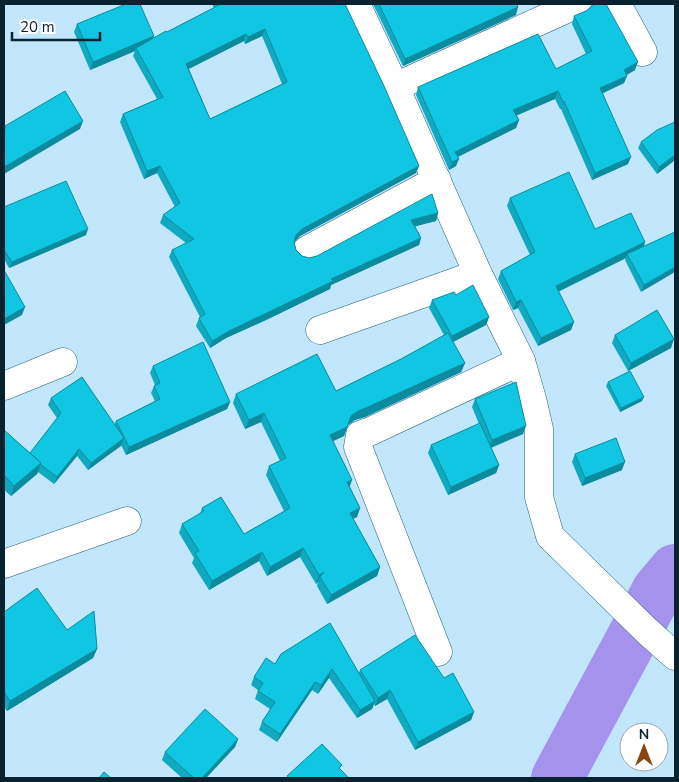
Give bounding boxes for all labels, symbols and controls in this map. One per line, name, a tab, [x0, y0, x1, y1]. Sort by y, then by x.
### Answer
scale bar	[12, 10, 100, 42]
text: 20 m	[20, 17, 55, 37]
north arrow	[619, 722, 669, 772]
text: N	[639, 725, 649, 744]

